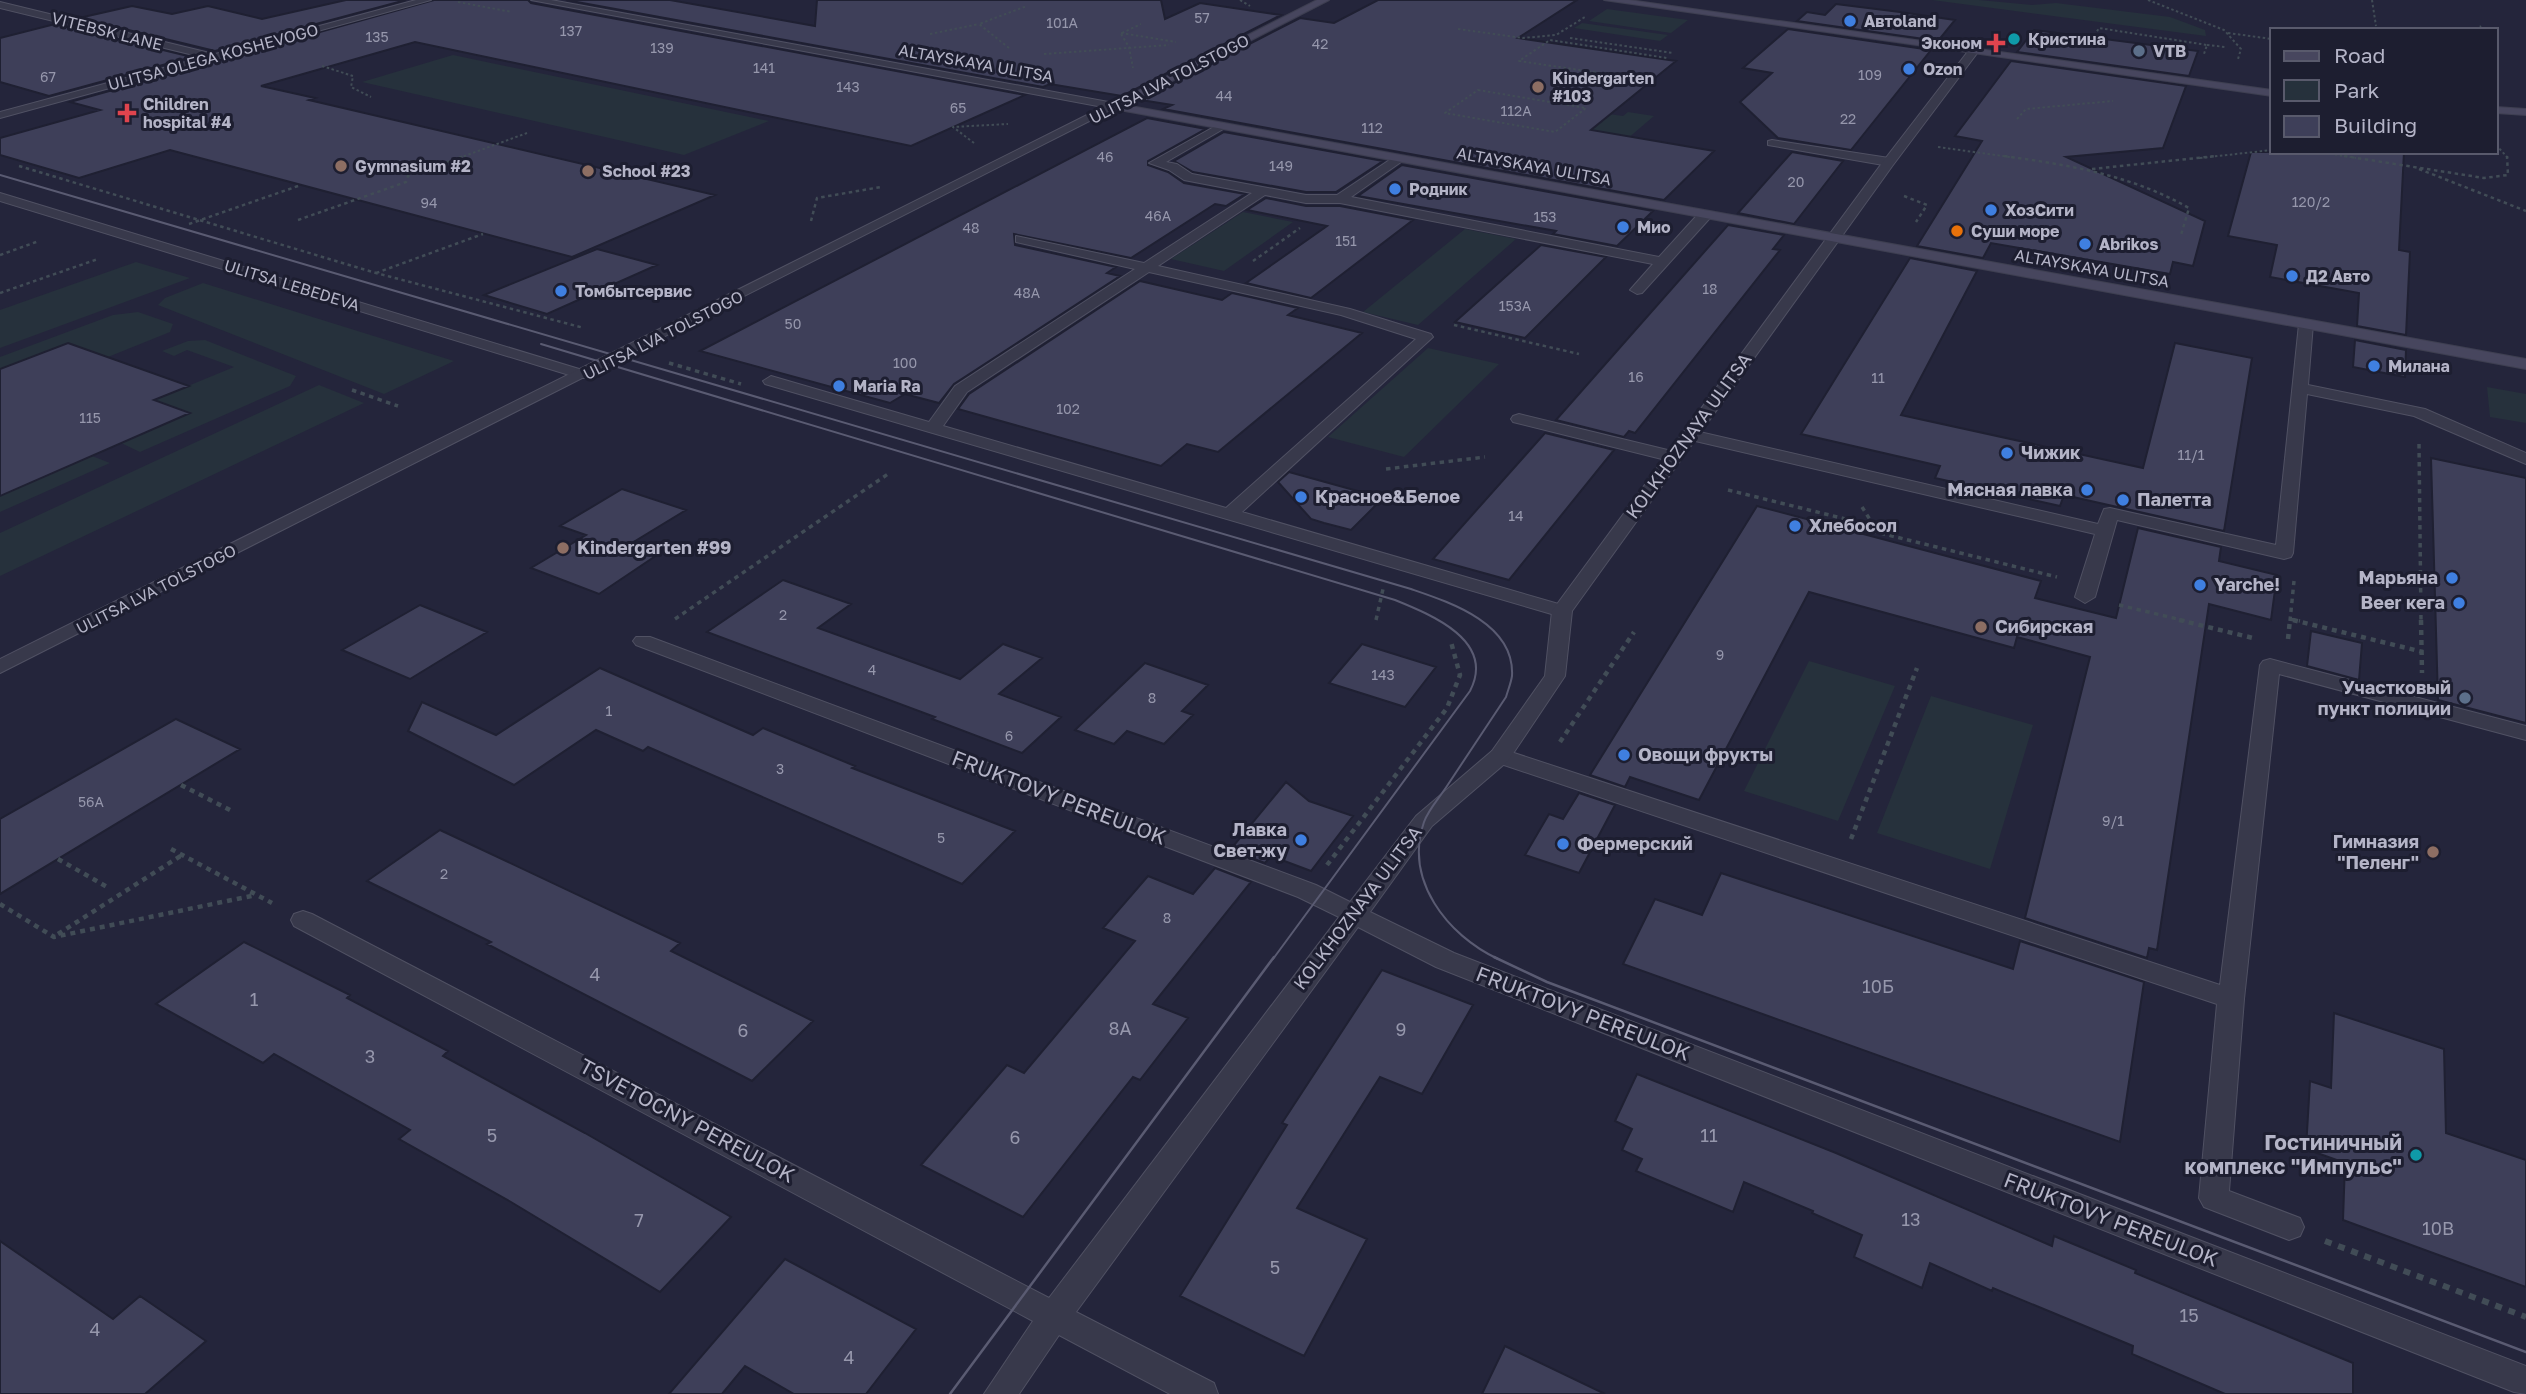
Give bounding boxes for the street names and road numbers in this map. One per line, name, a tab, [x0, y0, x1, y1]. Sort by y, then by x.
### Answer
street label: VITEBSK LANE	[49, 8, 165, 54]
street label: ULITSA OLEGA KOSHEVOGO	[106, 19, 320, 95]
street label: ULITSA LVA TOLSTOGO	[1086, 30, 1252, 128]
street label: ALTAYSKAYA ULITSA	[897, 40, 1055, 87]
street label: ALTAYSKAYA ULITSA	[1455, 143, 1613, 190]
street label: ALTAYSKAYA ULITSA	[2013, 245, 2171, 292]
street label: ULITSA LEBEDEVA	[222, 255, 363, 315]
street label: ULITSA LVA TOLSTOGO	[580, 286, 746, 384]
street label: KOLKHOZNAYA ULITSA	[1621, 348, 1756, 523]
street label: ULITSA LVA TOLSTOGO	[73, 540, 239, 638]
street label: FRUKTOVY PEREULOK	[949, 744, 1170, 850]
street label: KOLKHOZNAYA ULITSA	[1288, 821, 1426, 994]
street label: FRUKTOVY PEREULOK	[1473, 960, 1694, 1066]
street label: TSVETOCNY PEREULOK	[575, 1052, 800, 1188]
street label: FRUKTOVY PEREULOK	[2001, 1166, 2222, 1272]

